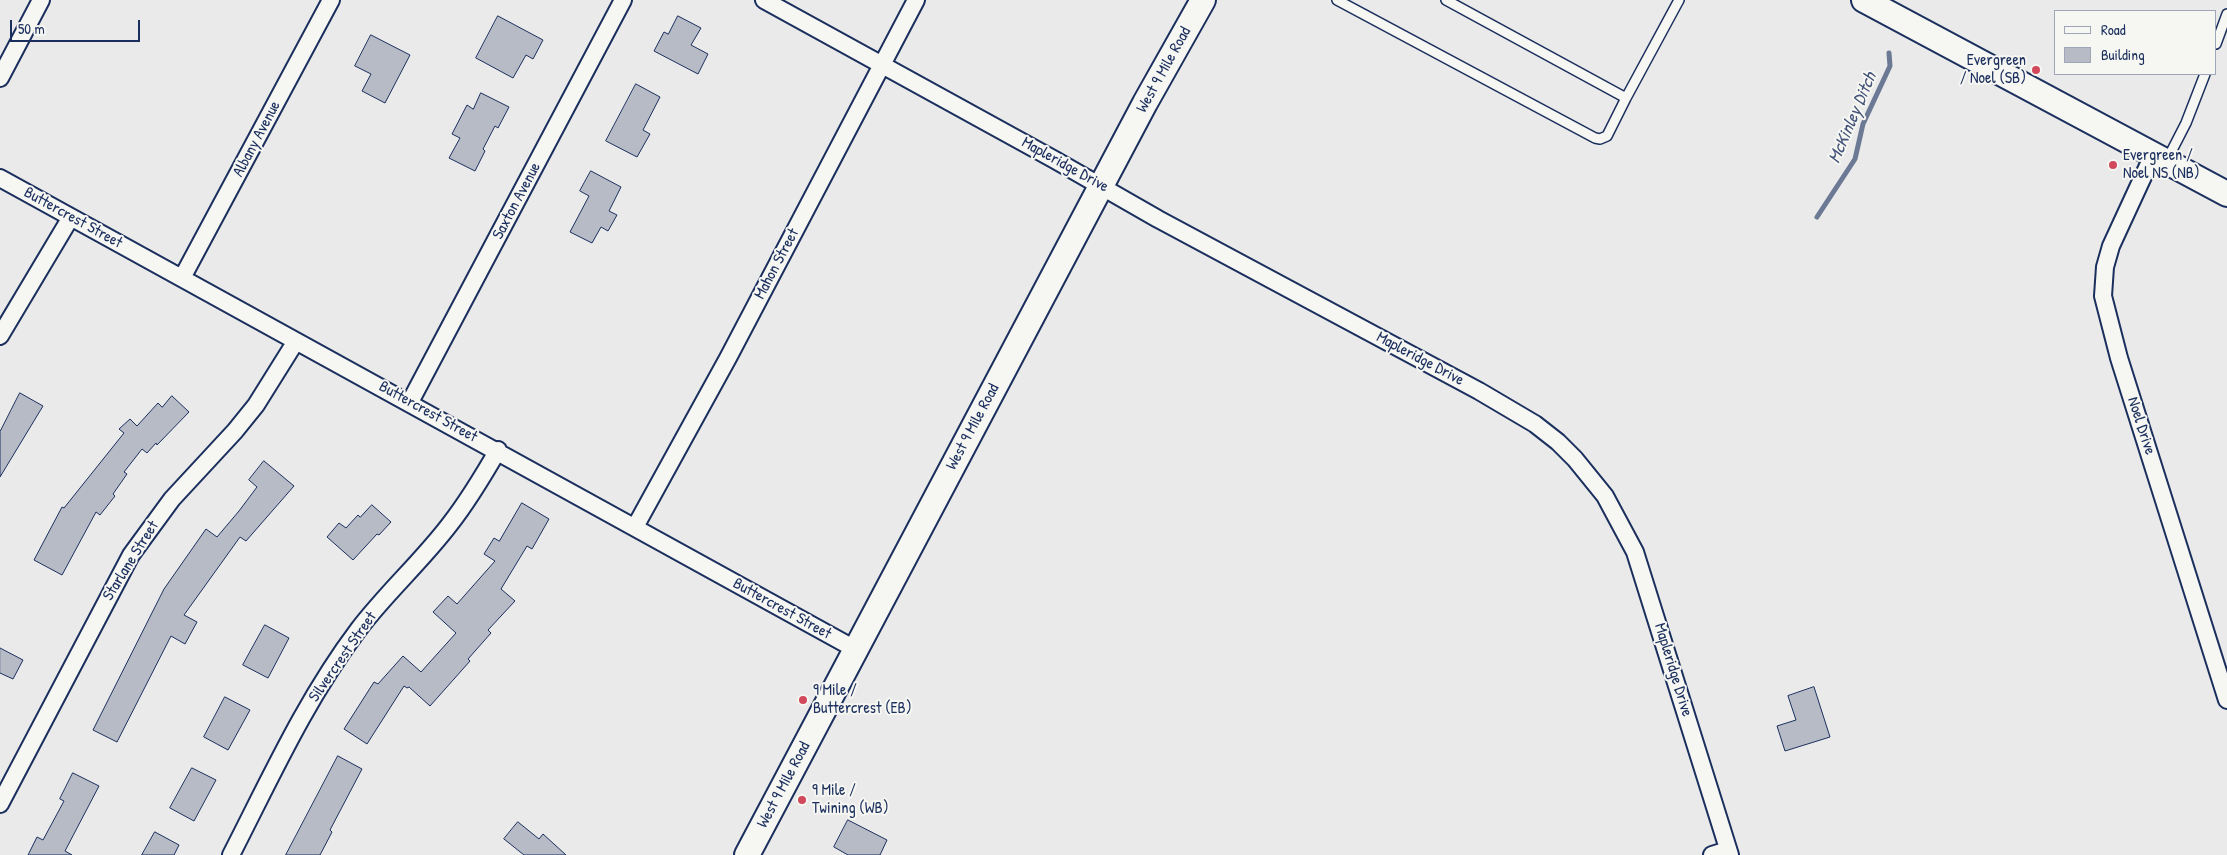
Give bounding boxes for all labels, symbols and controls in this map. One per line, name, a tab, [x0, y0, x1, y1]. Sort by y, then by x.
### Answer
scale bar	[12, 10, 142, 42]
legend	[2054, 10, 2217, 75]
text: 50 m	[18, 18, 45, 39]
text: Road	[2101, 19, 2126, 40]
street label: West 9 Mile Road	[1133, 24, 1195, 116]
text: Building	[2101, 44, 2145, 65]
place label: Evergreen / Noel (SB)	[1960, 51, 2026, 89]
marker: Evergreen / Noel (SB)	[2030, 64, 2042, 76]
water label: McKinley Ditch	[1824, 69, 1882, 167]
street label: Albany Avenue	[229, 98, 285, 180]
street label: Mapleridge Drive	[1018, 133, 1112, 197]
place label: Evergreen / Noel NS (NB)	[2123, 146, 2200, 184]
street label: Saxton Avenue	[489, 159, 545, 243]
marker: Evergreen / Noel NS (NB)	[2107, 159, 2119, 171]
street label: Buttercrest Street	[21, 183, 125, 253]
street label: Mahon Street	[750, 225, 804, 303]
street label: Mapleridge Drive	[1373, 328, 1467, 390]
street label: Buttercrest Street	[376, 377, 480, 447]
street label: West 9 Mile Road	[942, 381, 1004, 473]
street label: Noel Drive	[2123, 395, 2159, 457]
street label: Starlane Street	[99, 518, 163, 604]
street label: Buttercrest Street	[730, 574, 834, 644]
street label: Silvercrest Street	[305, 608, 381, 706]
street label: Mapleridge Drive	[1650, 621, 1696, 719]
place label: 9 Mile / Buttercrest (EB)	[813, 681, 911, 719]
marker: 9 Mile / Buttercrest (EB)	[797, 694, 809, 706]
street label: West 9 Mile Road	[753, 739, 815, 831]
place label: 9 Mile / Twining (WB)	[812, 781, 888, 819]
marker: 9 Mile / Twining (WB)	[796, 794, 808, 806]

